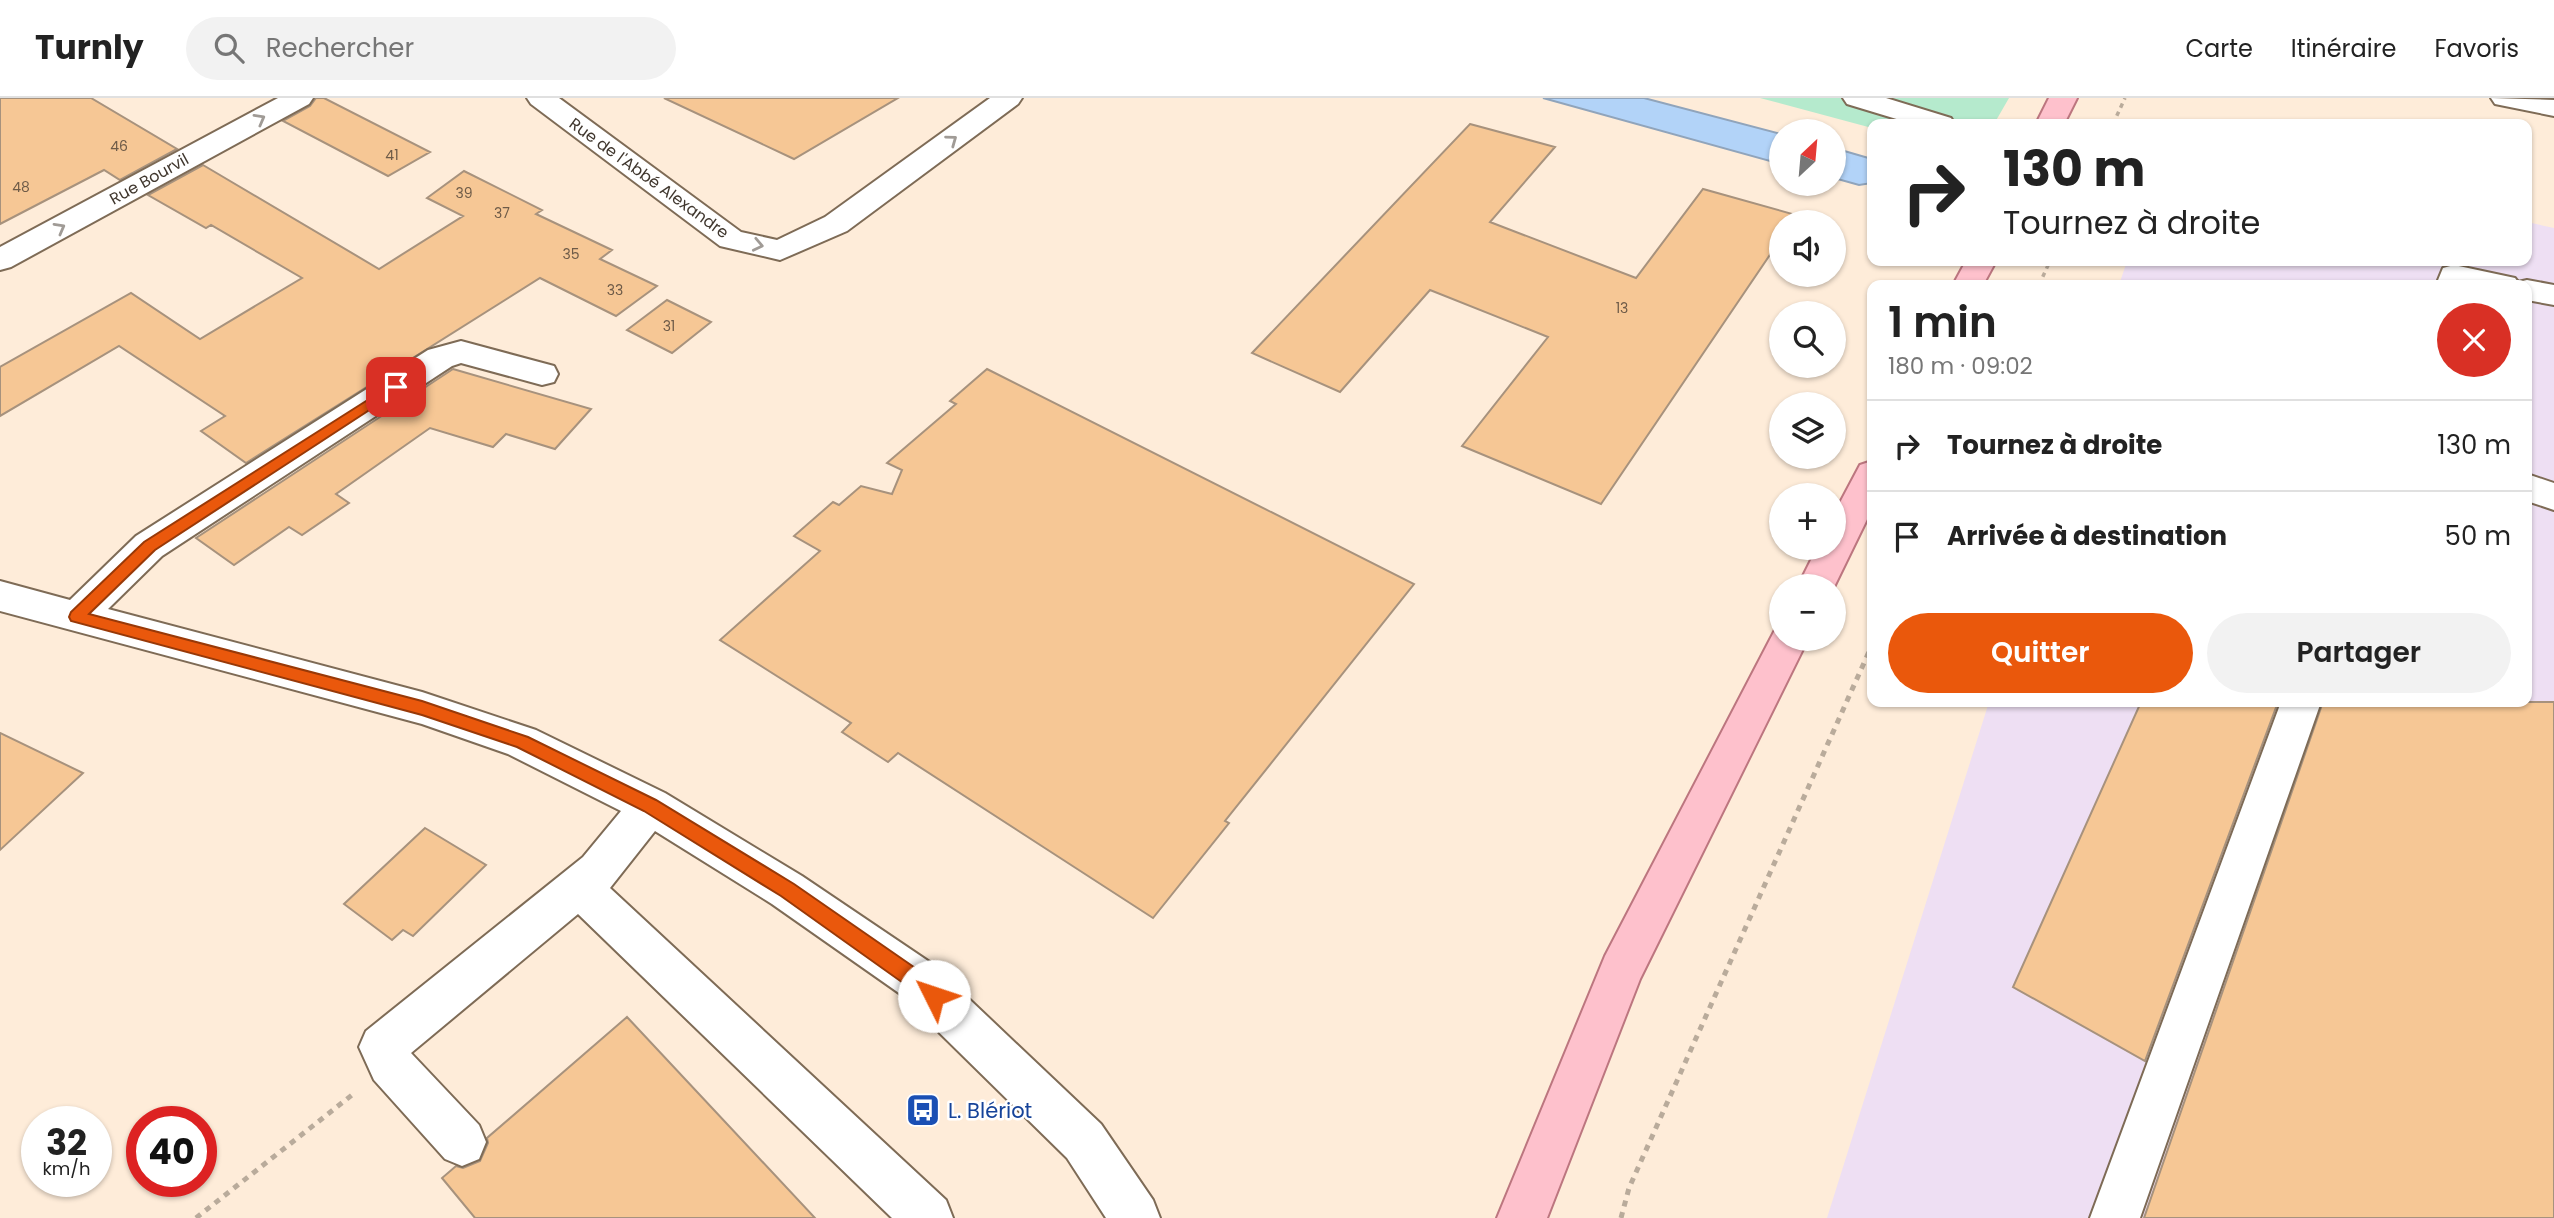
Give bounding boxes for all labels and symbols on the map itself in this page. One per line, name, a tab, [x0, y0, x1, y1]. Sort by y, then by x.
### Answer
street label: Rue de l'Abbé Alexandre	[564, 112, 734, 244]
one-way arrow	[253, 114, 265, 127]
north arrow	[1769, 119, 1846, 196]
one-way arrow	[944, 135, 957, 148]
house number: 46	[110, 136, 128, 156]
house number: 41	[385, 145, 399, 165]
street label: Rue Bourvil	[105, 148, 193, 210]
house number: 48	[12, 177, 30, 197]
house number: 39	[455, 183, 473, 203]
house number: 37	[494, 203, 510, 223]
one-way arrow	[53, 223, 65, 236]
one-way arrow	[752, 237, 764, 251]
house number: 35	[562, 244, 580, 264]
house number: 33	[607, 280, 623, 300]
house number: 13	[1616, 298, 1628, 318]
house number: 31	[663, 316, 675, 336]
pin	[366, 357, 426, 417]
position arrow	[897, 959, 971, 1033]
bus stop icon: L. Blériot	[904, 1091, 942, 1129]
place label: L. Blériot	[948, 1096, 1032, 1125]
speed limit sign: 40	[126, 1106, 217, 1197]

